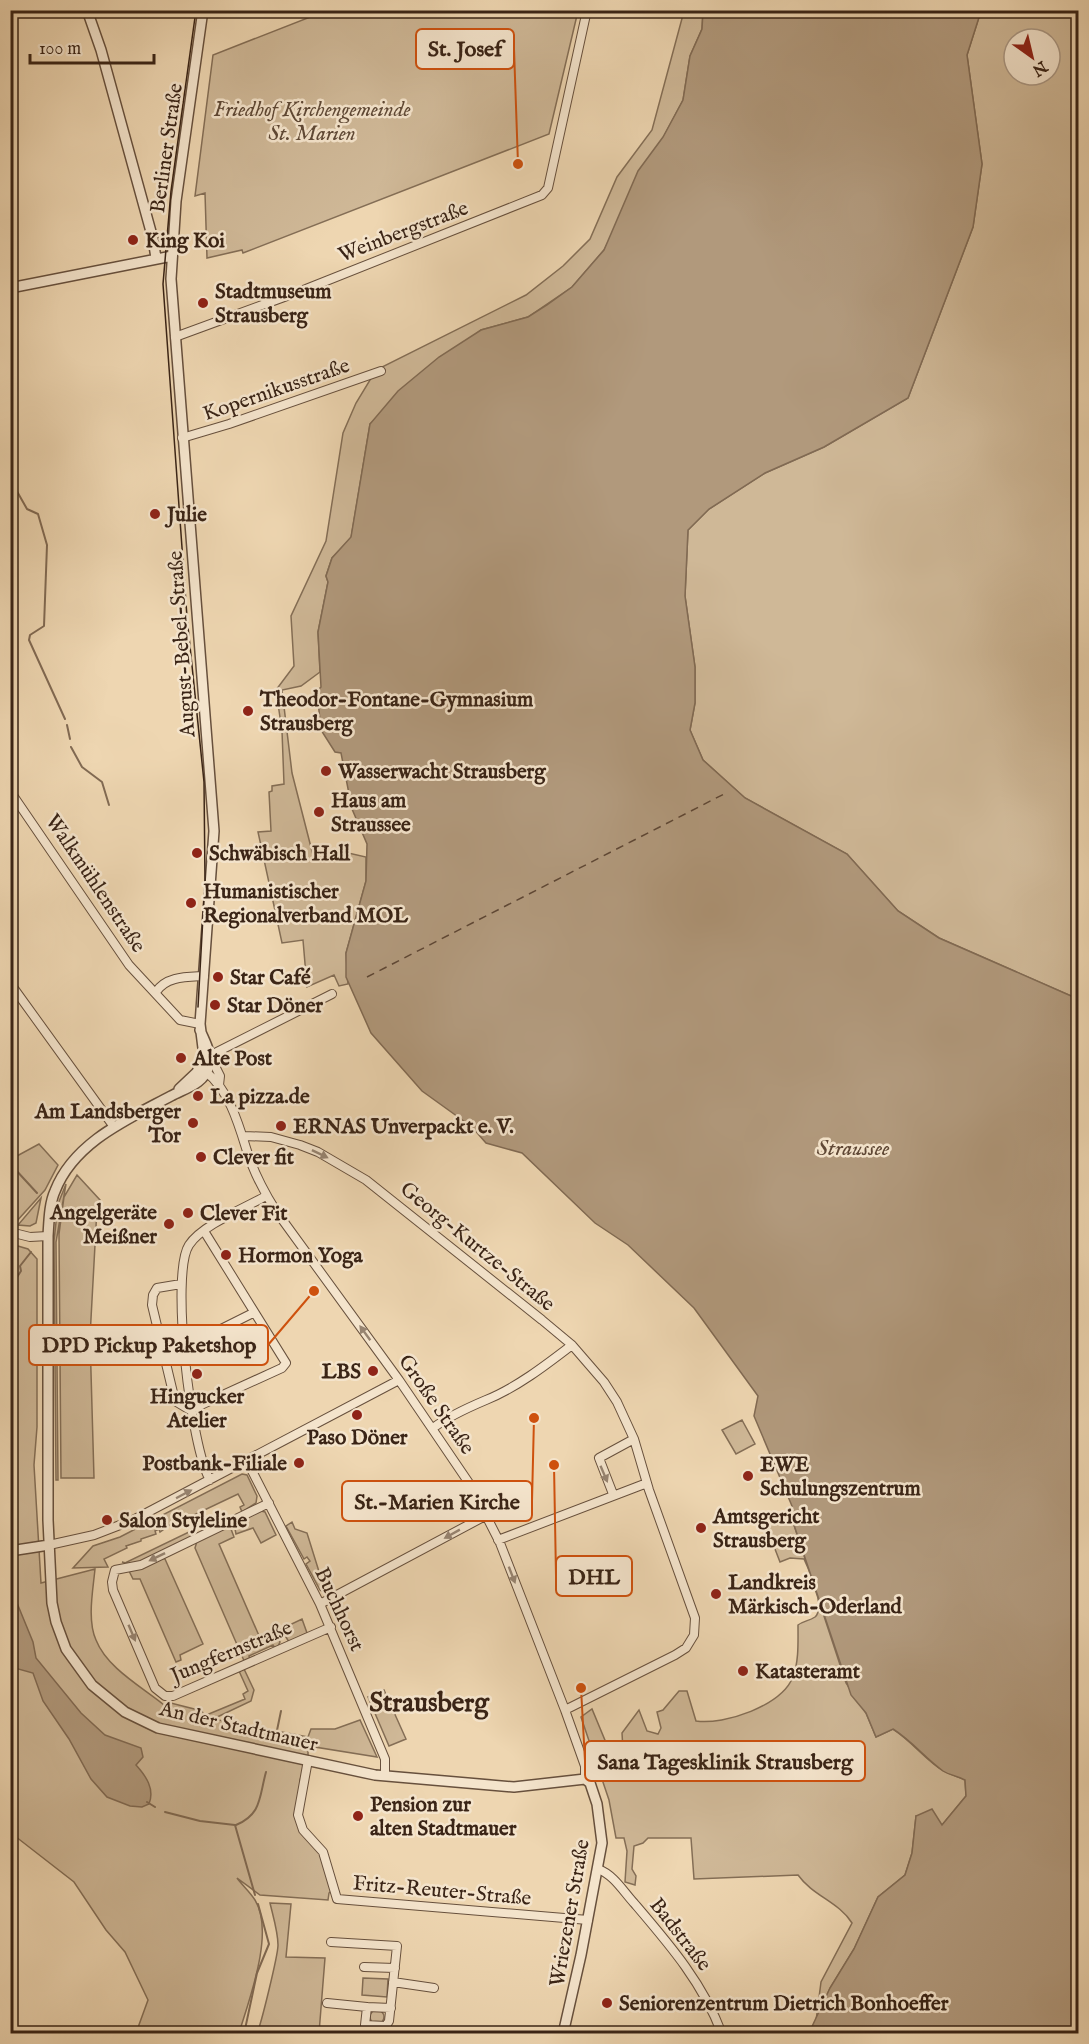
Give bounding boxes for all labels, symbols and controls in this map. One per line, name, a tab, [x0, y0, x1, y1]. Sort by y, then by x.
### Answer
scale bar	[30, 27, 154, 65]
north arrow	[1002, 27, 1062, 87]
callout: St. Josef	[416, 29, 514, 69]
text: St. Josef	[428, 36, 506, 64]
text: 100 m	[39, 38, 81, 61]
text: N	[1028, 55, 1051, 80]
street label: Berliner Straße	[145, 81, 190, 215]
park label: Friedhof Kirchengemeinde St. Marien	[213, 97, 411, 148]
street label: Weinbergstraße	[335, 195, 473, 270]
place label: King Koi	[145, 228, 225, 255]
marker: King Koi	[126, 233, 140, 247]
place label: Stadtmuseum Strausberg	[215, 279, 332, 330]
marker: Stadtmuseum Strausberg	[196, 296, 210, 310]
street label: Kopernikusstraße	[200, 353, 354, 428]
place label: Julie	[164, 502, 207, 529]
marker: Julie	[148, 507, 162, 521]
street label: August-Bebel-Straße	[162, 549, 203, 739]
place label: Theodor-Fontane-Gymnasium Strausberg	[259, 687, 534, 738]
marker: Theodor-Fontane-Gymnasium Strausberg	[241, 704, 255, 718]
place label: Wasserwacht Strausberg	[337, 759, 546, 786]
marker: Wasserwacht Strausberg	[319, 764, 333, 778]
place label: Haus am Straussee	[331, 788, 411, 839]
marker: Haus am Straussee	[312, 805, 326, 819]
street label: Walkmühlenstraße	[38, 809, 151, 959]
place label: Schwäbisch Hall	[209, 841, 351, 868]
marker: Schwäbisch Hall	[190, 846, 204, 860]
place label: Humanistischer Regionalverband MOL	[203, 879, 409, 930]
marker: Humanistischer Regionalverband MOL	[184, 896, 198, 910]
place label: Star Café	[230, 965, 311, 992]
marker: Star Café	[211, 970, 225, 984]
place label: Star Döner	[227, 993, 323, 1020]
marker: Star Döner	[208, 998, 222, 1012]
place label: Alte Post	[192, 1046, 273, 1073]
marker: Alte Post	[174, 1051, 188, 1065]
place label: La pizza.de	[210, 1084, 310, 1111]
marker: La pizza.de	[191, 1089, 205, 1103]
place label: Am Landsberger Tor	[34, 1099, 181, 1150]
place label: ERNAS Unverpackt e. V.	[293, 1114, 514, 1141]
marker: Am Landsberger Tor	[186, 1116, 200, 1130]
marker: ERNAS Unverpackt e. V.	[274, 1119, 288, 1133]
water label: Straussee	[817, 1135, 890, 1163]
place label: Clever fit	[213, 1145, 295, 1172]
one-way arrow	[312, 1149, 329, 1158]
marker: Clever fit	[194, 1150, 208, 1164]
street label: Georg-Kurtze-Straße	[394, 1176, 560, 1318]
place label: Angelgeräte Meißner	[49, 1200, 157, 1251]
place label: Clever Fit	[200, 1201, 288, 1228]
marker: Clever Fit	[181, 1206, 195, 1220]
marker: Angelgeräte Meißner	[162, 1217, 176, 1231]
place label: Hormon Yoga	[238, 1243, 364, 1270]
marker: Hormon Yoga	[219, 1248, 233, 1262]
callout: DPD Pickup Paketshop	[29, 1325, 268, 1365]
one-way arrow	[359, 1325, 371, 1340]
text: DPD Pickup Paketshop	[42, 1332, 257, 1360]
street label: Große Straße	[391, 1350, 480, 1460]
place label: LBS	[321, 1359, 361, 1386]
marker: LBS	[366, 1364, 380, 1378]
marker: Hingucker Atelier	[190, 1367, 204, 1381]
place label: Hingucker Atelier	[150, 1384, 245, 1435]
marker: Paso Döner	[350, 1408, 364, 1422]
place label: Paso Döner	[306, 1425, 408, 1452]
place label: Postbank-Filiale	[142, 1451, 287, 1478]
place label: EWE Schulungszentrum	[760, 1452, 921, 1503]
marker: Postbank-Filiale	[292, 1456, 306, 1470]
one-way arrow	[600, 1465, 609, 1483]
marker: EWE Schulungszentrum	[741, 1469, 755, 1483]
callout: St.-Marien Kirche	[342, 1481, 532, 1521]
one-way arrow	[176, 1489, 193, 1499]
text: St.-Marien Kirche	[354, 1489, 520, 1517]
place label: Amtsgericht Strausberg	[712, 1504, 820, 1555]
place label: Salon Styleline	[119, 1508, 247, 1535]
marker: Salon Styleline	[100, 1513, 114, 1527]
marker: Amtsgericht Strausberg	[694, 1521, 708, 1535]
one-way arrow	[443, 1529, 460, 1539]
one-way arrow	[149, 1553, 166, 1562]
callout: DHL	[556, 1556, 632, 1596]
street label: Buchhorst	[307, 1563, 370, 1656]
text: DHL	[568, 1564, 621, 1592]
one-way arrow	[508, 1566, 518, 1584]
place label: Landkreis Märkisch-Oderland	[728, 1570, 903, 1621]
marker: Landkreis Märkisch-Oderland	[709, 1587, 723, 1601]
street label: Jungfernstraße	[165, 1615, 297, 1691]
one-way arrow	[128, 1624, 137, 1642]
place label: Katasteramt	[755, 1659, 861, 1686]
marker: Katasteramt	[736, 1664, 750, 1678]
district label: Strausberg	[369, 1687, 490, 1721]
street label: An der Stadtmauer	[156, 1696, 321, 1759]
callout: Sana Tagesklinik Strausberg	[585, 1741, 865, 1781]
text: Sana Tagesklinik Strausberg	[597, 1749, 854, 1777]
place label: Pension zur alten Stadtmauer	[370, 1792, 517, 1843]
marker: Pension zur alten Stadtmauer	[351, 1809, 365, 1823]
street label: Wriezener Straße	[544, 1837, 597, 1989]
street label: Fritz-Reuter-Straße	[352, 1870, 533, 1913]
street label: Badstraße	[643, 1893, 717, 1977]
place label: Seniorenzentrum Dietrich Bonhoeffer	[619, 1991, 949, 2018]
marker: Seniorenzentrum Dietrich Bonhoeffer	[600, 1996, 614, 2010]

